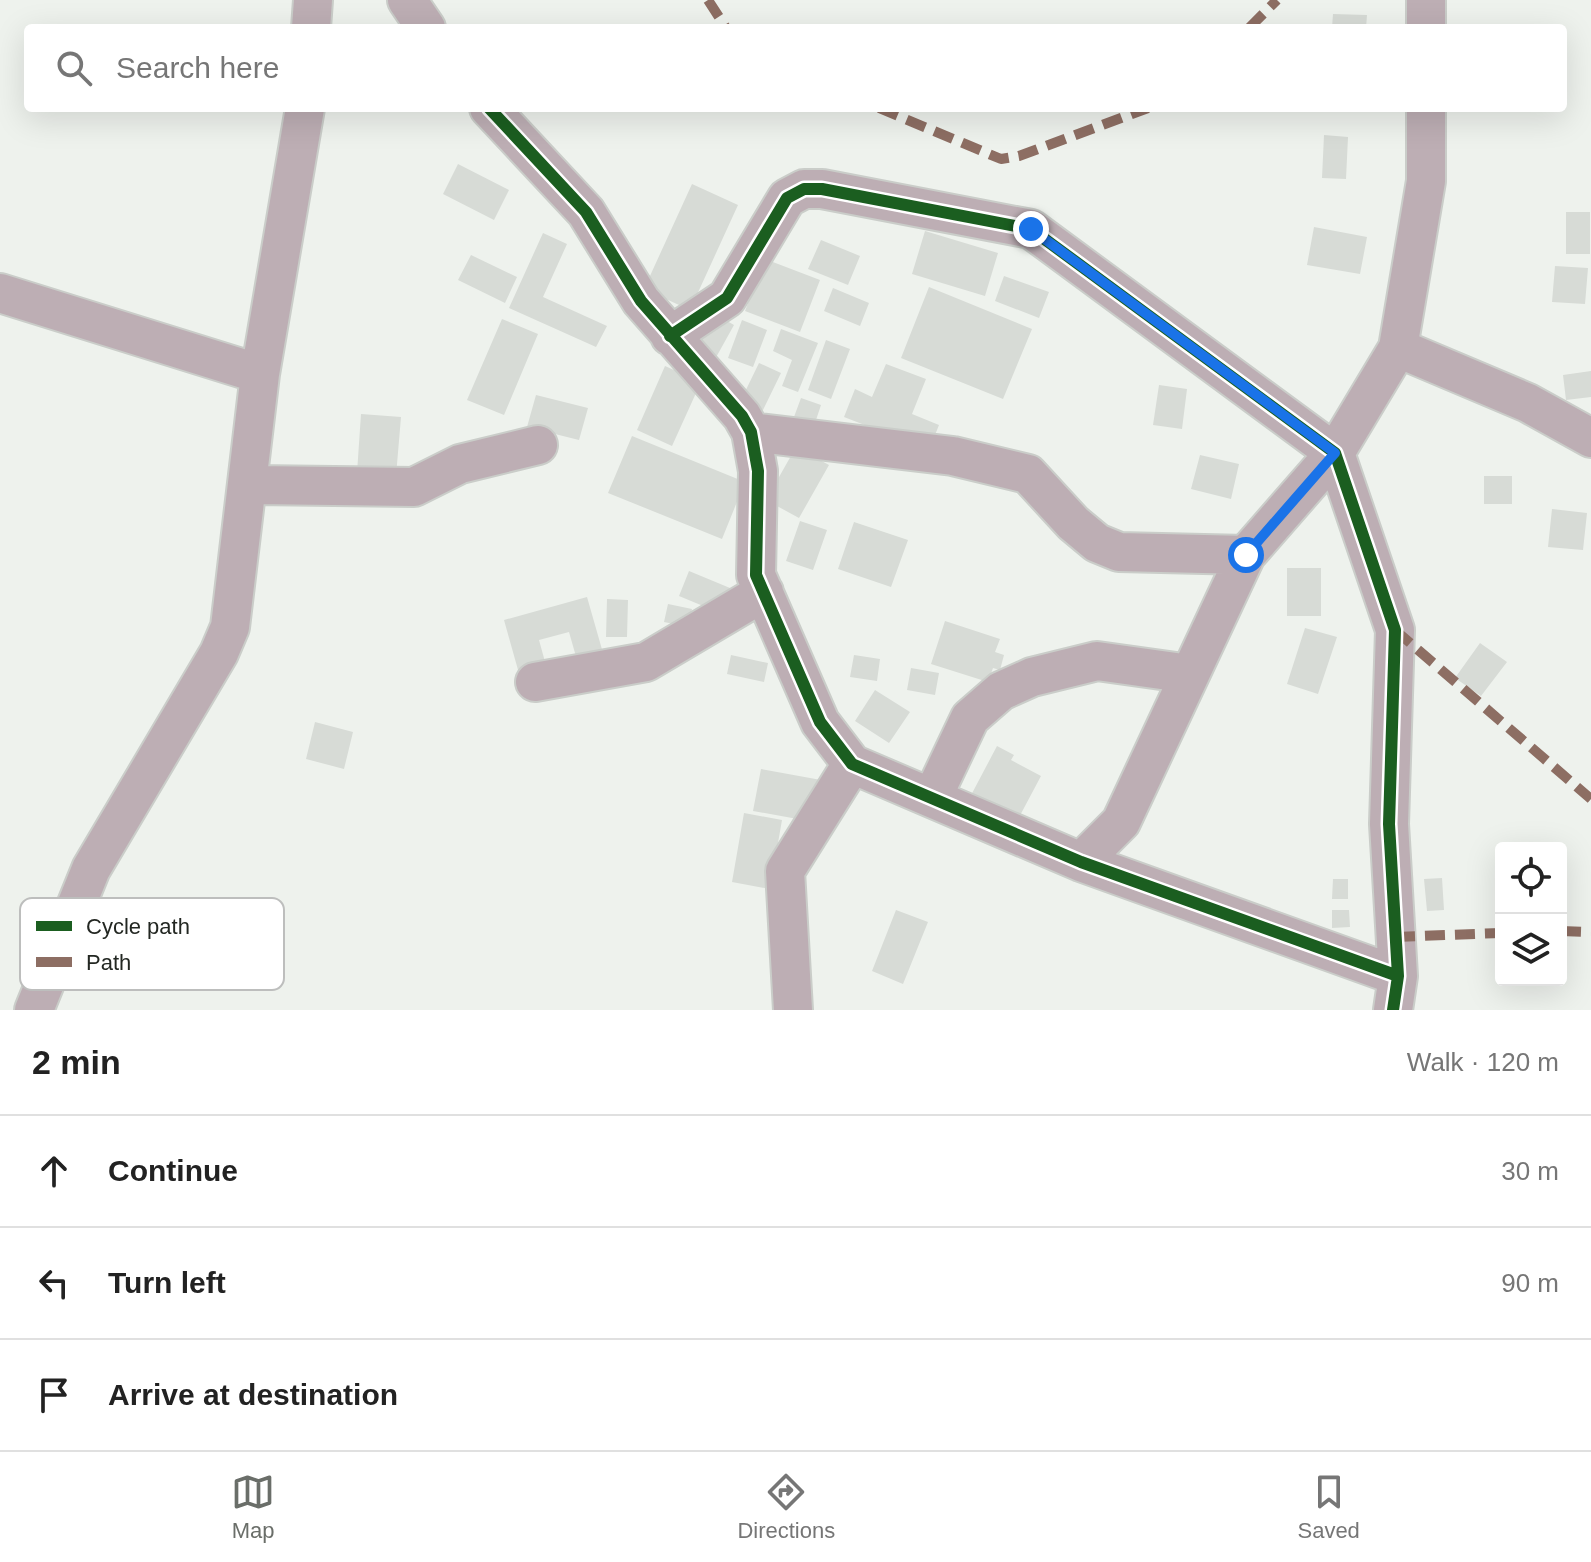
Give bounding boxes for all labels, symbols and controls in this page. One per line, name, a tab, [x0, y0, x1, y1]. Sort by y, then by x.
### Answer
search box	[24, 24, 1567, 112]
icon: search	[52, 46, 96, 90]
text: Search here	[116, 51, 279, 84]
route end	[1013, 211, 1049, 247]
route start	[1228, 537, 1264, 573]
map controls	[1495, 842, 1567, 986]
button: locate	[1495, 842, 1567, 914]
legend	[20, 898, 284, 990]
text: Cycle path	[86, 914, 190, 939]
button: layers	[1495, 914, 1567, 986]
text: Path	[86, 950, 131, 975]
text: 2 min	[32, 1043, 121, 1081]
text: Walk · 120 m	[1407, 1047, 1559, 1077]
icon: ahead	[32, 1149, 76, 1193]
text: Continue	[108, 1154, 238, 1187]
text: 30 m	[1501, 1156, 1559, 1186]
icon: left	[32, 1261, 76, 1305]
text: Turn left	[108, 1266, 226, 1299]
text: 90 m	[1501, 1268, 1559, 1298]
icon: arrive	[32, 1373, 76, 1417]
text: Arrive at destination	[108, 1378, 398, 1411]
tab: Map	[231, 1470, 275, 1544]
tab: Directions	[737, 1470, 835, 1544]
tab: Saved	[1297, 1470, 1360, 1544]

